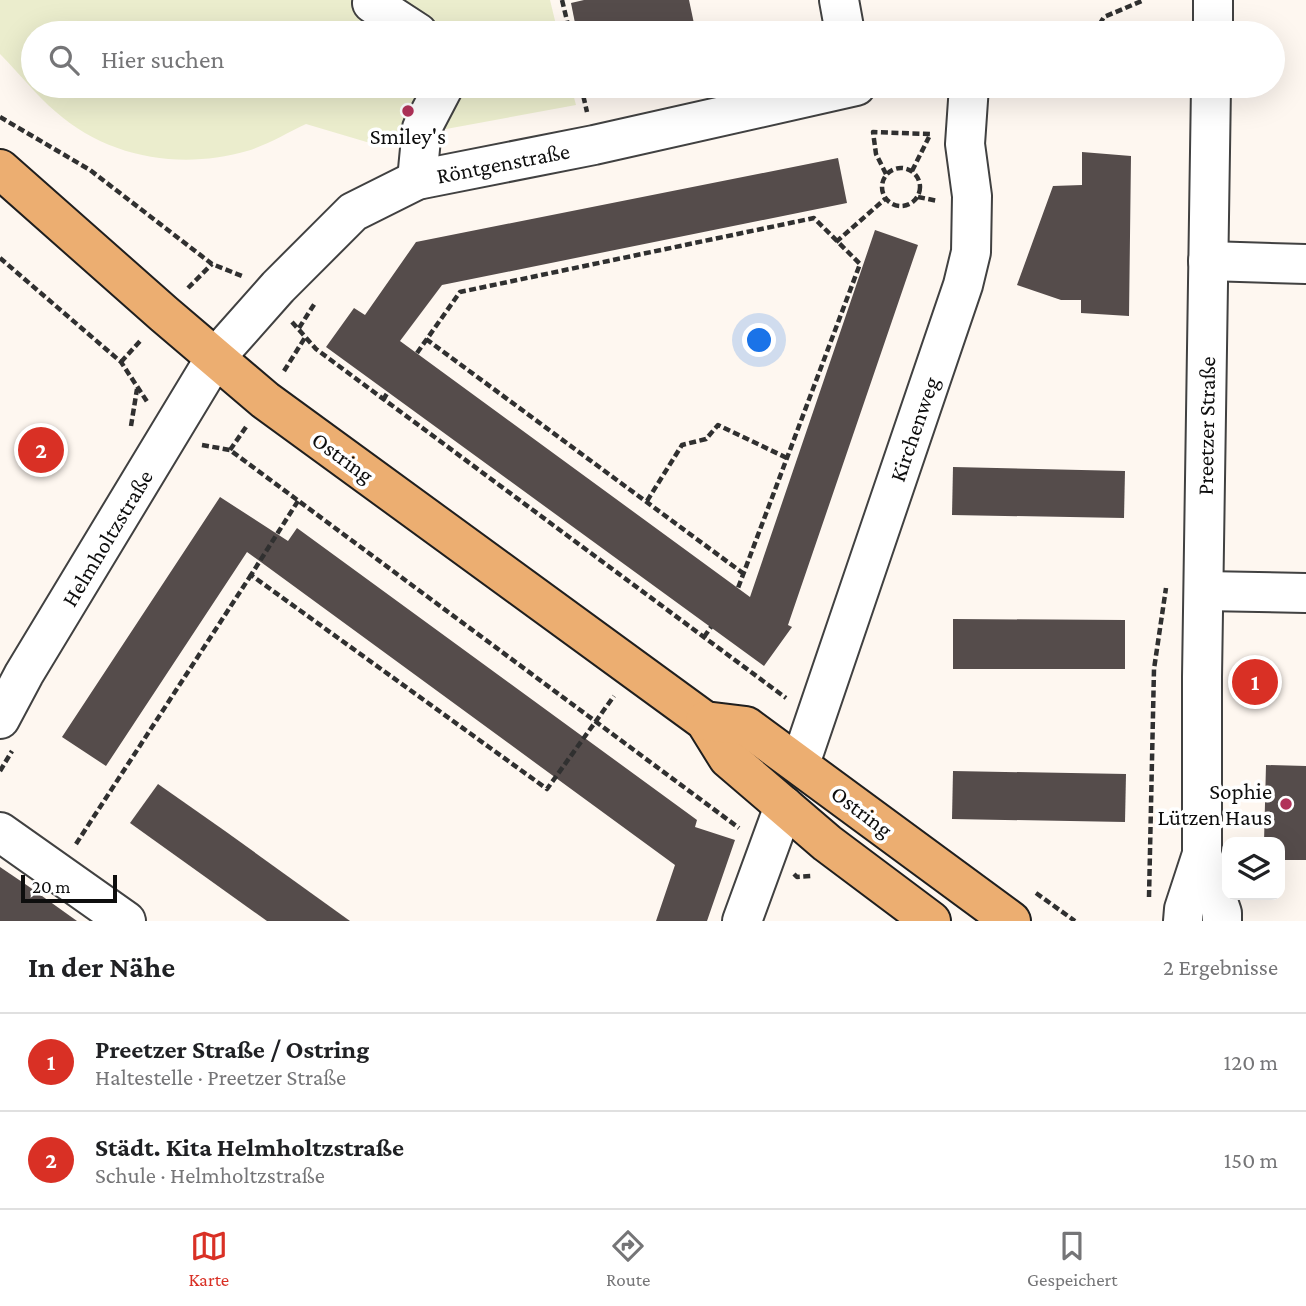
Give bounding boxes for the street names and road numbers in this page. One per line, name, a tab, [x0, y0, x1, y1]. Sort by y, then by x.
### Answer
street label: Röntgenstraße	[434, 137, 572, 189]
street label: Preetzer Straße	[1192, 356, 1220, 496]
street label: Kirchenweg	[884, 373, 944, 485]
street label: Ostring	[307, 426, 379, 488]
street label: Helmholtzstraße	[56, 465, 158, 611]
street label: Ostring	[826, 780, 898, 842]

